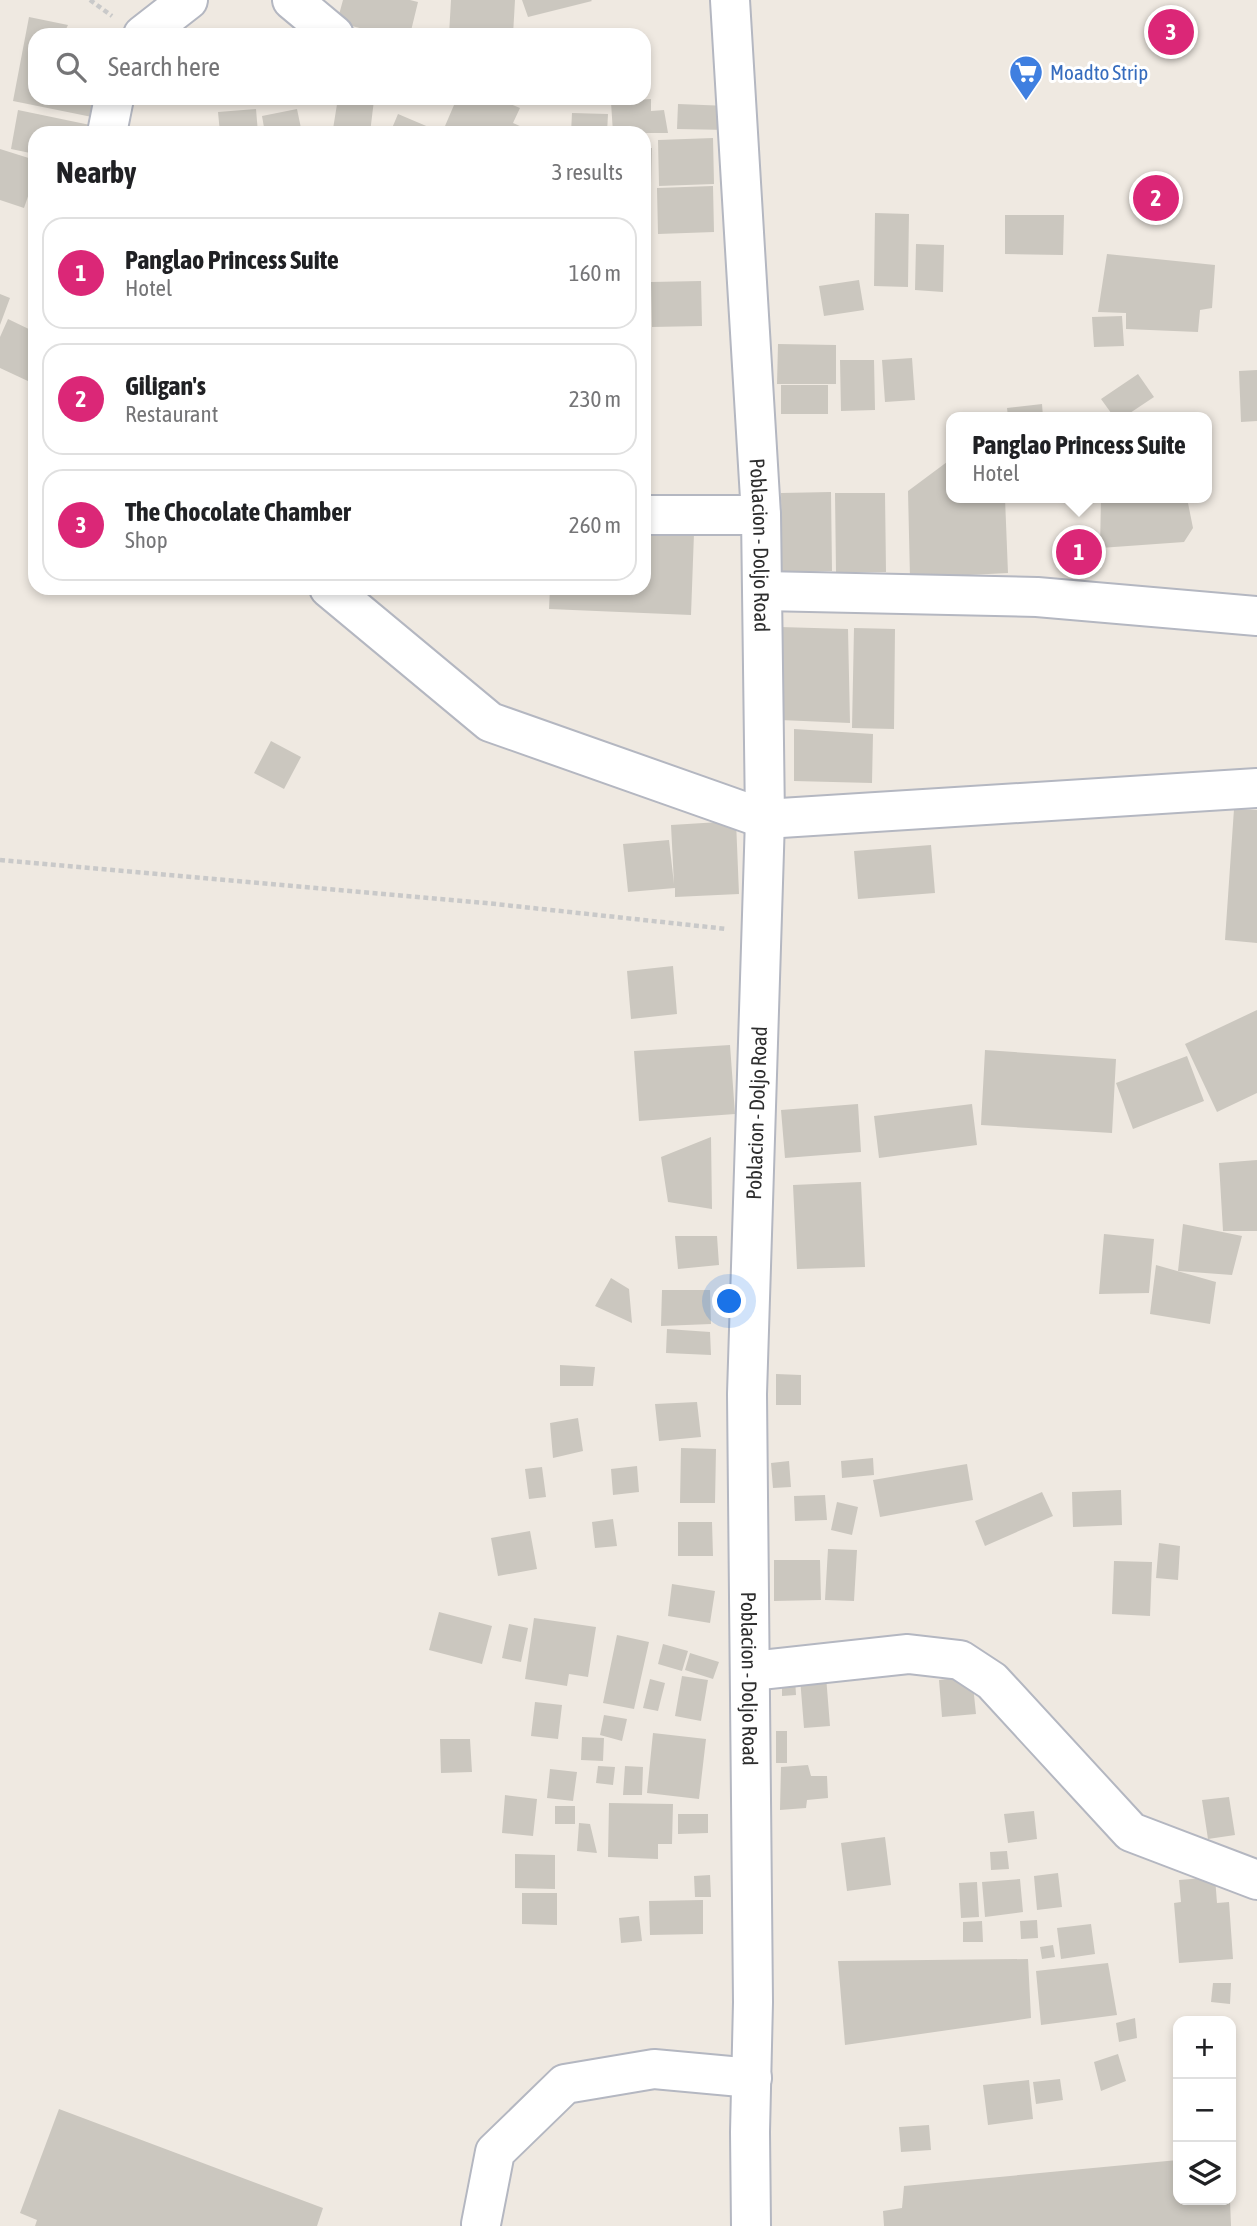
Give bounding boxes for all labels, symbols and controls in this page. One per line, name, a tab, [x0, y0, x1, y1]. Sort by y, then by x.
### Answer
pin: 3	[1148, 6, 1194, 58]
search box	[28, 28, 651, 105]
icon: search	[52, 48, 90, 86]
text: Search here	[108, 52, 220, 82]
supermarket icon: Moadto Strip	[1007, 53, 1045, 102]
place label: Moadto Strip	[1050, 60, 1148, 84]
text: Nearby	[56, 155, 136, 189]
text: 3 results	[552, 159, 623, 185]
pin: 2	[1133, 172, 1179, 224]
text: Panglao Princess Suite	[125, 245, 339, 275]
text: 1	[76, 260, 86, 286]
text: 160 m	[569, 260, 621, 286]
text: Hotel	[125, 275, 172, 301]
text: Giligan's	[125, 371, 206, 401]
text: 2	[76, 386, 86, 412]
text: 230 m	[569, 386, 621, 412]
text: Restaurant	[125, 401, 218, 427]
popup	[946, 412, 1212, 503]
text: Panglao Princess Suite	[972, 430, 1186, 460]
street label: Poblacion - Doljo Road	[746, 457, 775, 632]
text: Hotel	[972, 460, 1019, 486]
text: The Chocolate Chamber	[125, 497, 351, 527]
text: 3	[76, 512, 86, 538]
text: 260 m	[569, 512, 621, 538]
pin: 1	[1056, 526, 1102, 578]
text: Shop	[125, 527, 168, 553]
street label: Poblacion - Doljo Road	[741, 1026, 771, 1200]
your location	[712, 1284, 746, 1318]
street label: Poblacion - Doljo Road	[737, 1592, 763, 1766]
map controls	[1173, 2016, 1236, 2205]
button: +	[1173, 2016, 1236, 2079]
button: −	[1173, 2079, 1236, 2142]
button: layers	[1173, 2142, 1236, 2205]

